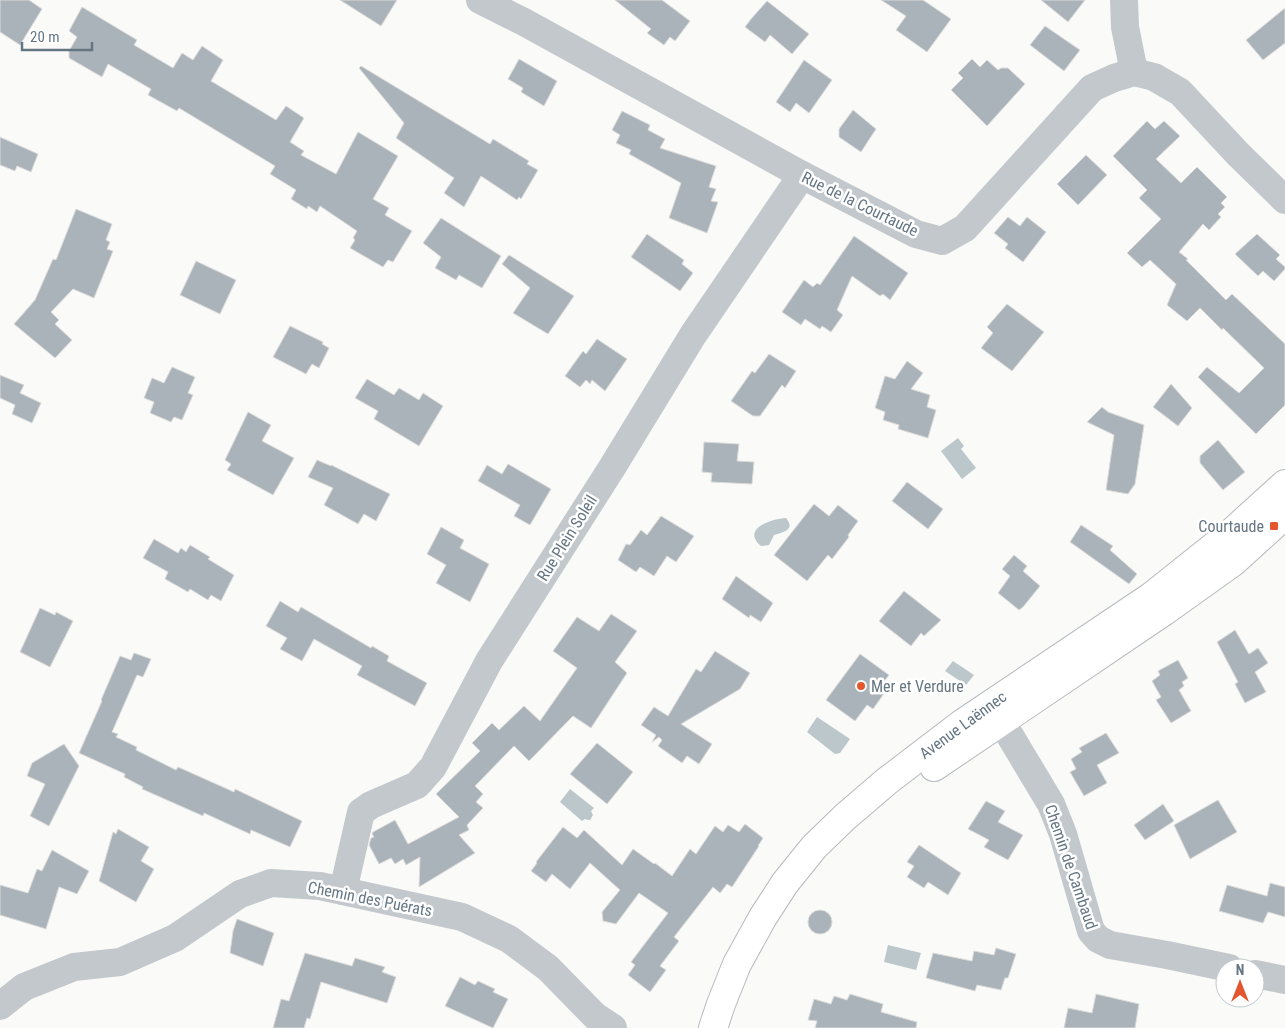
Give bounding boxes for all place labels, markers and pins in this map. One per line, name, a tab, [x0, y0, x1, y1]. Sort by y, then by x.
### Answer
place label: Courtaude	[1198, 517, 1264, 536]
marker: Courtaude	[1268, 520, 1280, 532]
place label: Mer et Verdure	[871, 677, 964, 696]
marker: Mer et Verdure	[855, 680, 867, 692]

